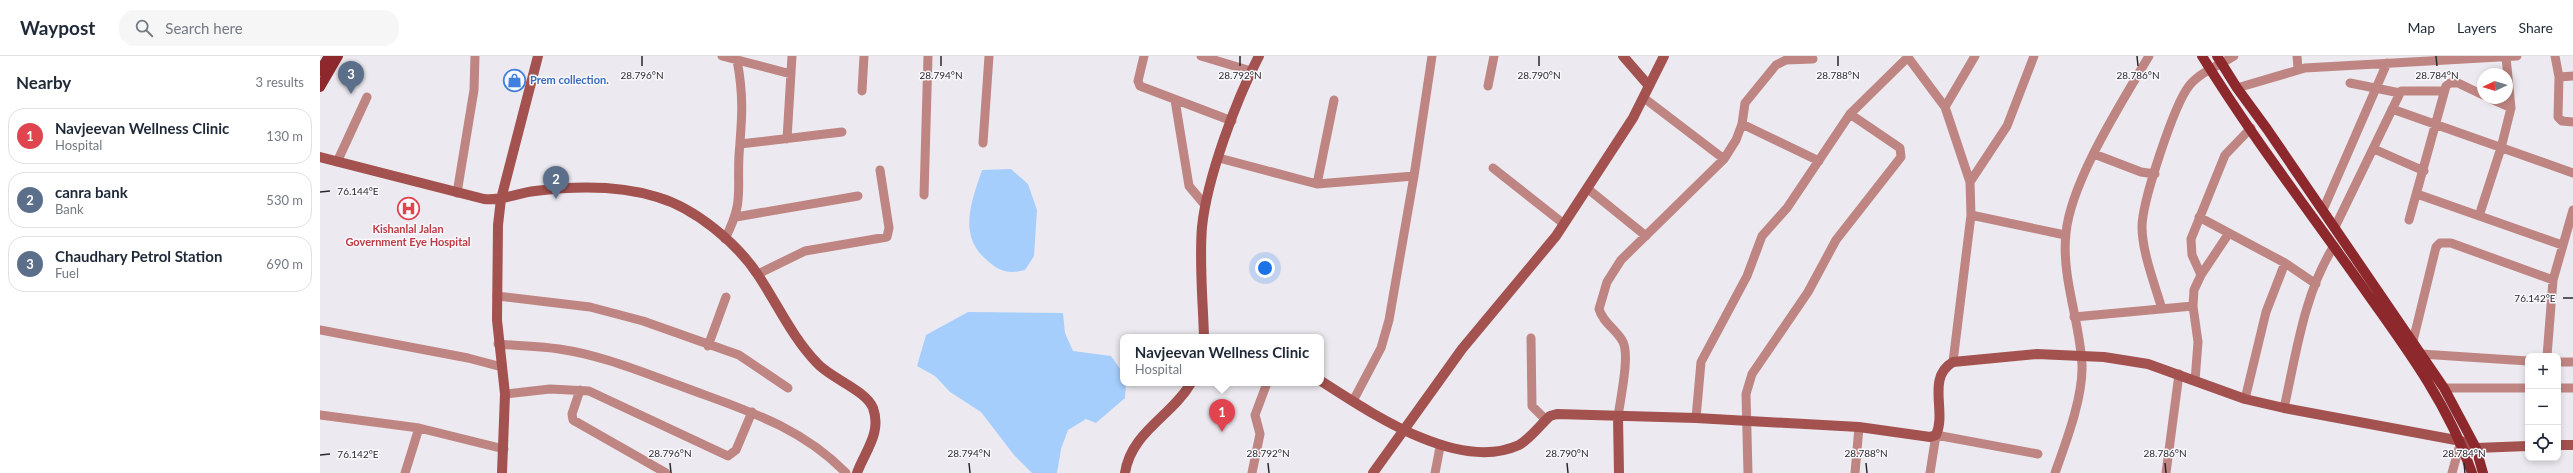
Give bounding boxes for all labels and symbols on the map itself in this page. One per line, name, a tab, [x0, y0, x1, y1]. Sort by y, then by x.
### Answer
pin: 3	[338, 61, 364, 94]
shop icon: Prem collection.	[502, 67, 528, 93]
north arrow	[2477, 68, 2513, 104]
text: 28.796°N	[620, 69, 664, 81]
text: 28.794°N	[919, 69, 963, 81]
text: 28.792°N	[1218, 69, 1262, 81]
text: 28.790°N	[1517, 69, 1561, 81]
text: 28.788°N	[1816, 69, 1860, 81]
text: 28.786°N	[2116, 69, 2160, 81]
text: 28.784°N	[2415, 69, 2459, 81]
place label: Prem collection.	[530, 73, 609, 86]
pin: 2	[543, 166, 569, 199]
text: 76.144°E	[337, 185, 379, 197]
hospital icon: Kishanlal Jalan Government Eye Hospital	[395, 196, 421, 222]
place label: Kishanlal Jalan Government Eye Hospital	[345, 222, 471, 248]
your location	[1255, 258, 1275, 278]
text: 76.142°E	[2514, 292, 2556, 304]
pin: 1	[1209, 399, 1235, 432]
text: 28.796°N	[648, 447, 692, 459]
text: 28.794°N	[947, 447, 991, 459]
text: 28.792°N	[1246, 447, 1290, 459]
text: 28.790°N	[1545, 447, 1589, 459]
text: 28.788°N	[1844, 447, 1888, 459]
text: 28.786°N	[2143, 447, 2187, 459]
text: 28.784°N	[2442, 447, 2486, 459]
text: 76.142°E	[337, 448, 379, 460]

